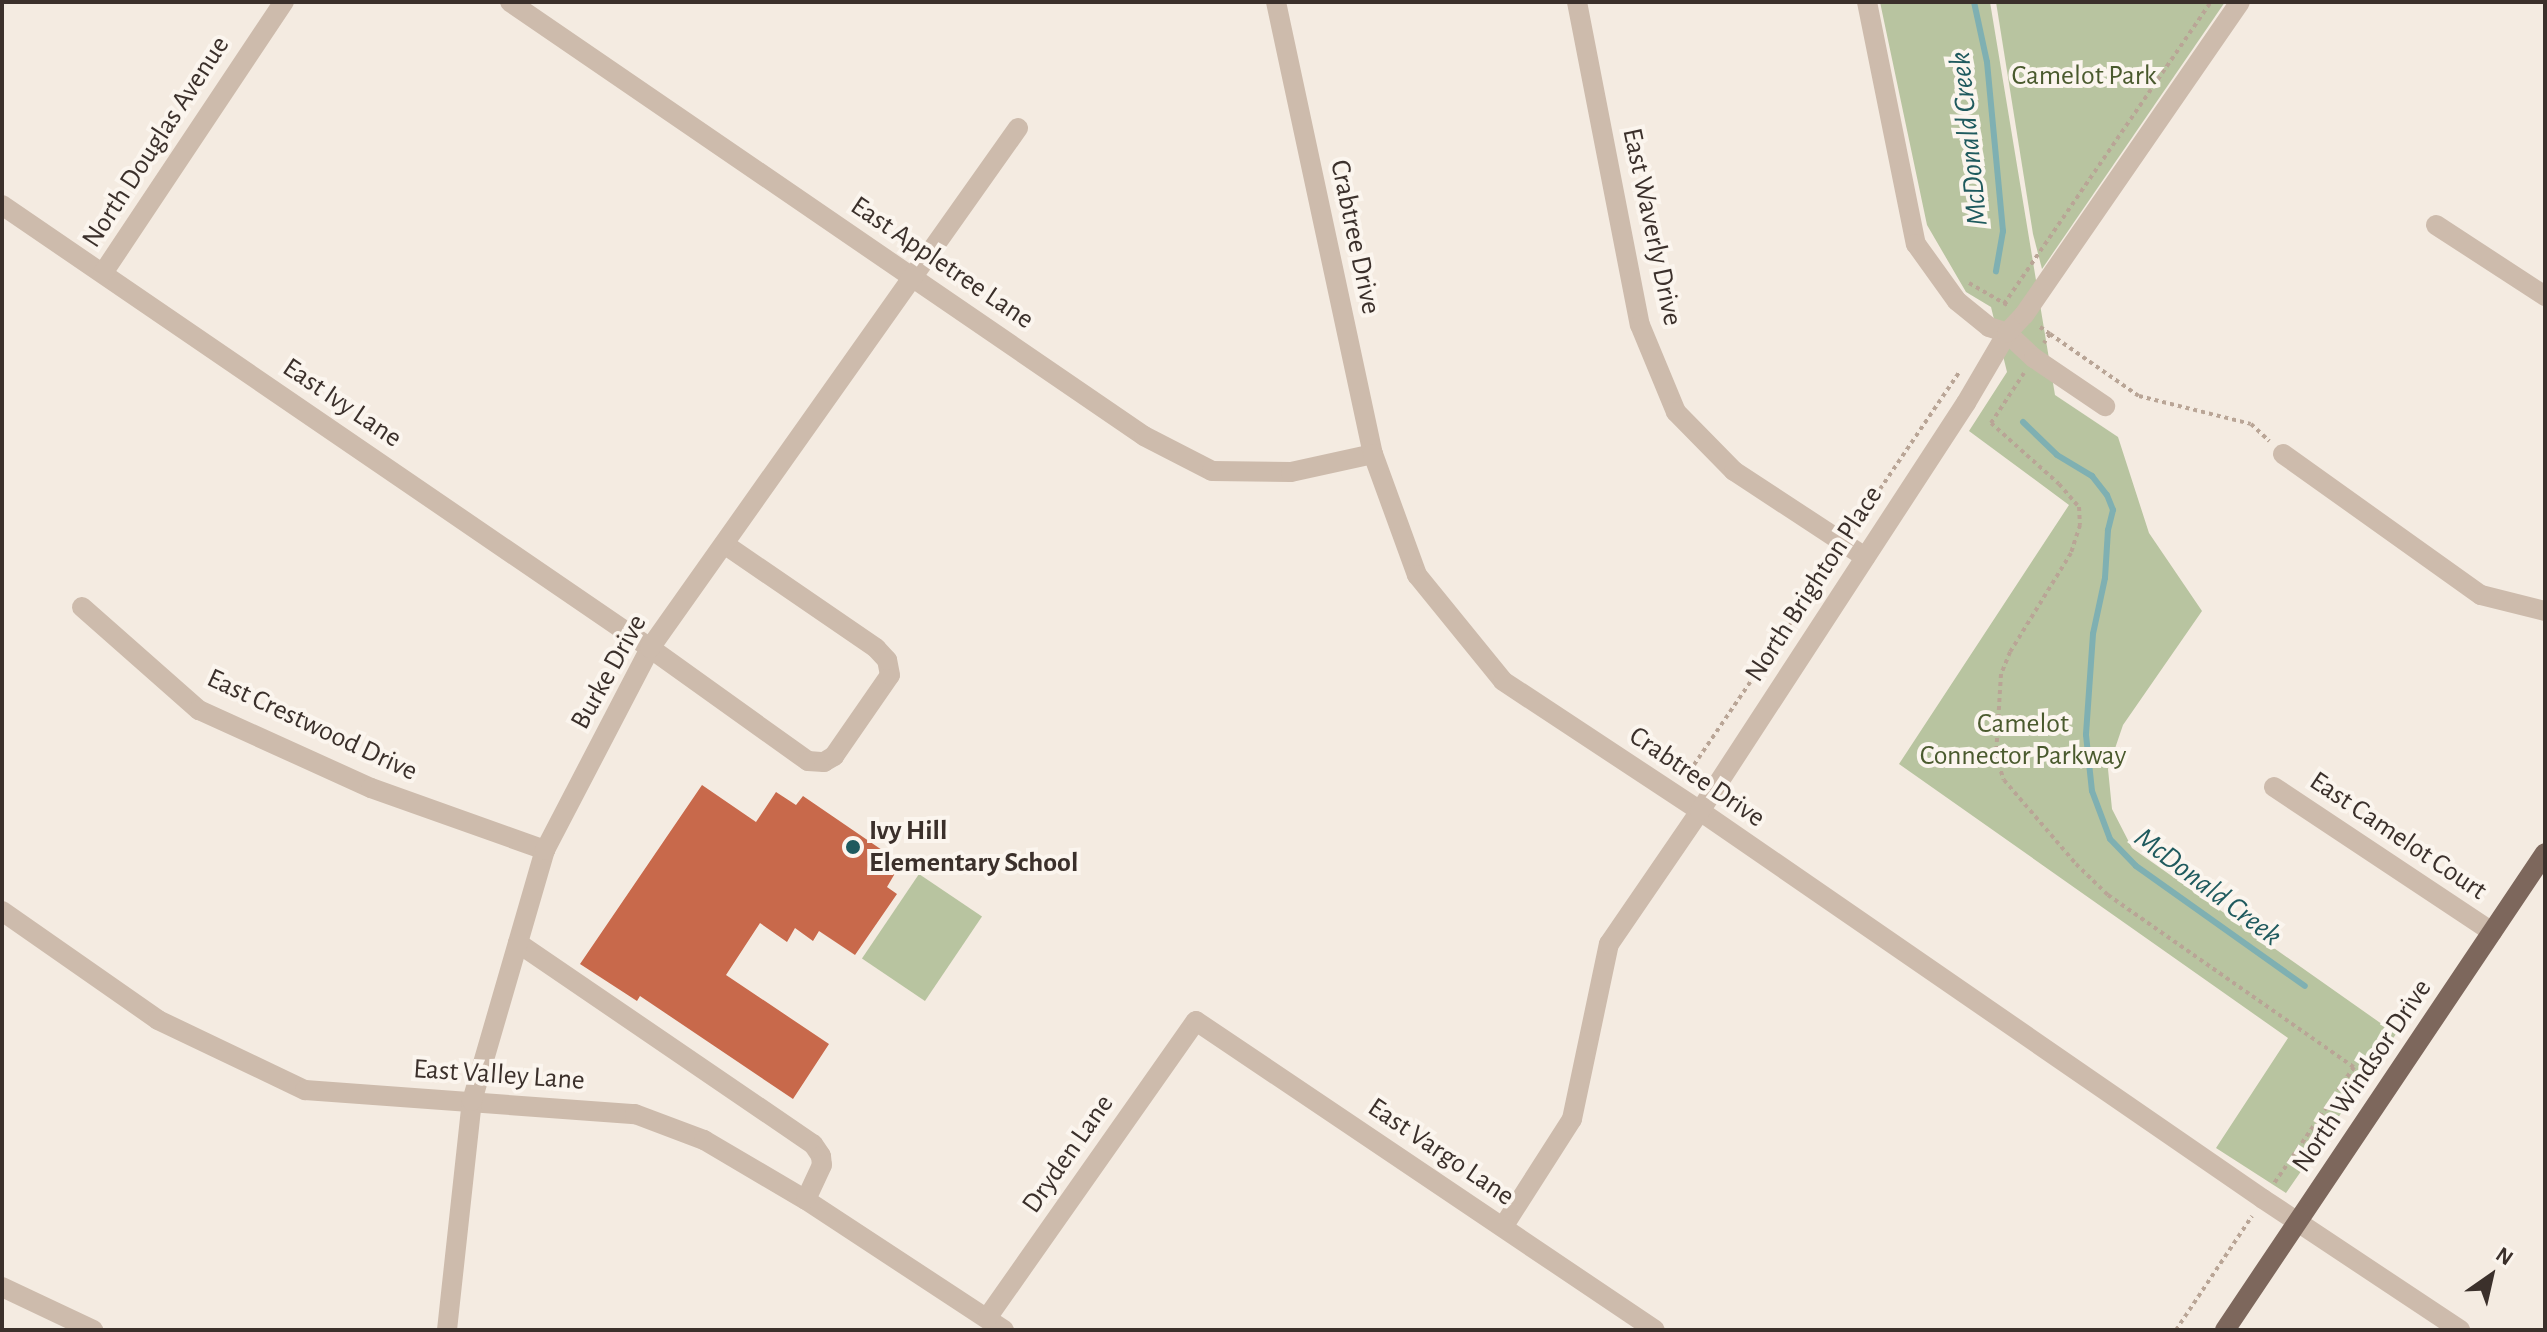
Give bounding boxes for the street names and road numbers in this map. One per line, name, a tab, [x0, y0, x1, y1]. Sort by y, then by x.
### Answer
street label: North Douglas Avenue	[75, 30, 237, 254]
street label: East Waverly Drive	[1615, 125, 1689, 329]
street label: Crabtree Drive	[1322, 157, 1388, 317]
street label: East Appletree Lane	[844, 189, 1040, 337]
street label: East Ivy Lane	[276, 351, 408, 455]
street label: North Brighton Place	[1738, 480, 1890, 688]
street label: Burke Drive	[564, 609, 654, 735]
street label: East Crestwood Drive	[201, 662, 423, 788]
street label: Crabtree Drive	[1623, 719, 1771, 835]
street label: East Camelot Court	[2303, 764, 2493, 908]
street label: North Windsor Drive	[2285, 973, 2439, 1179]
street label: East Valley Lane	[412, 1052, 586, 1098]
street label: Dryden Lane	[1015, 1088, 1121, 1220]
street label: East Vargo Lane	[1361, 1091, 1521, 1213]

